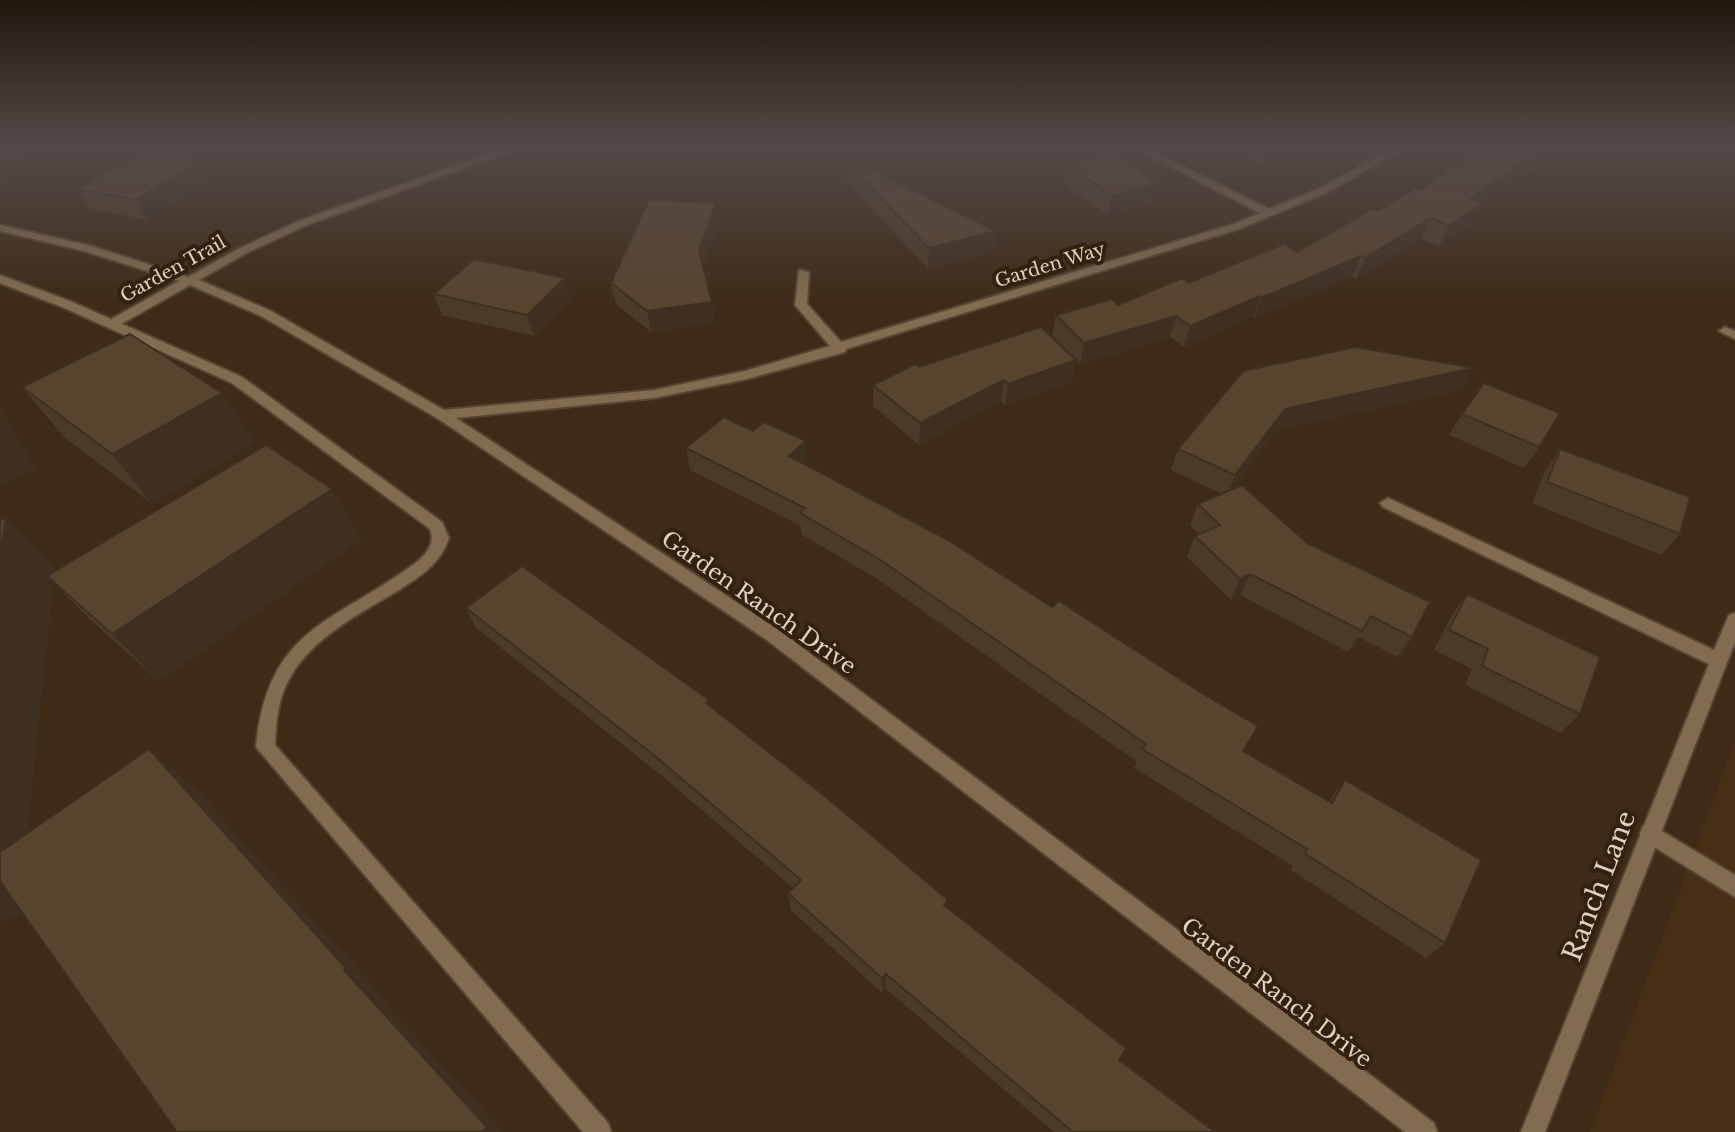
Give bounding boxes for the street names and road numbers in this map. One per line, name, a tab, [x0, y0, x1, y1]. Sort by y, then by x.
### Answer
street label: Garden Trail	[116, 231, 230, 307]
street label: Garden Way	[992, 238, 1108, 292]
street label: Garden Ranch Drive	[656, 525, 861, 680]
street label: Ranch Lane	[1556, 806, 1642, 966]
street label: Garden Ranch Drive	[1176, 912, 1377, 1073]

